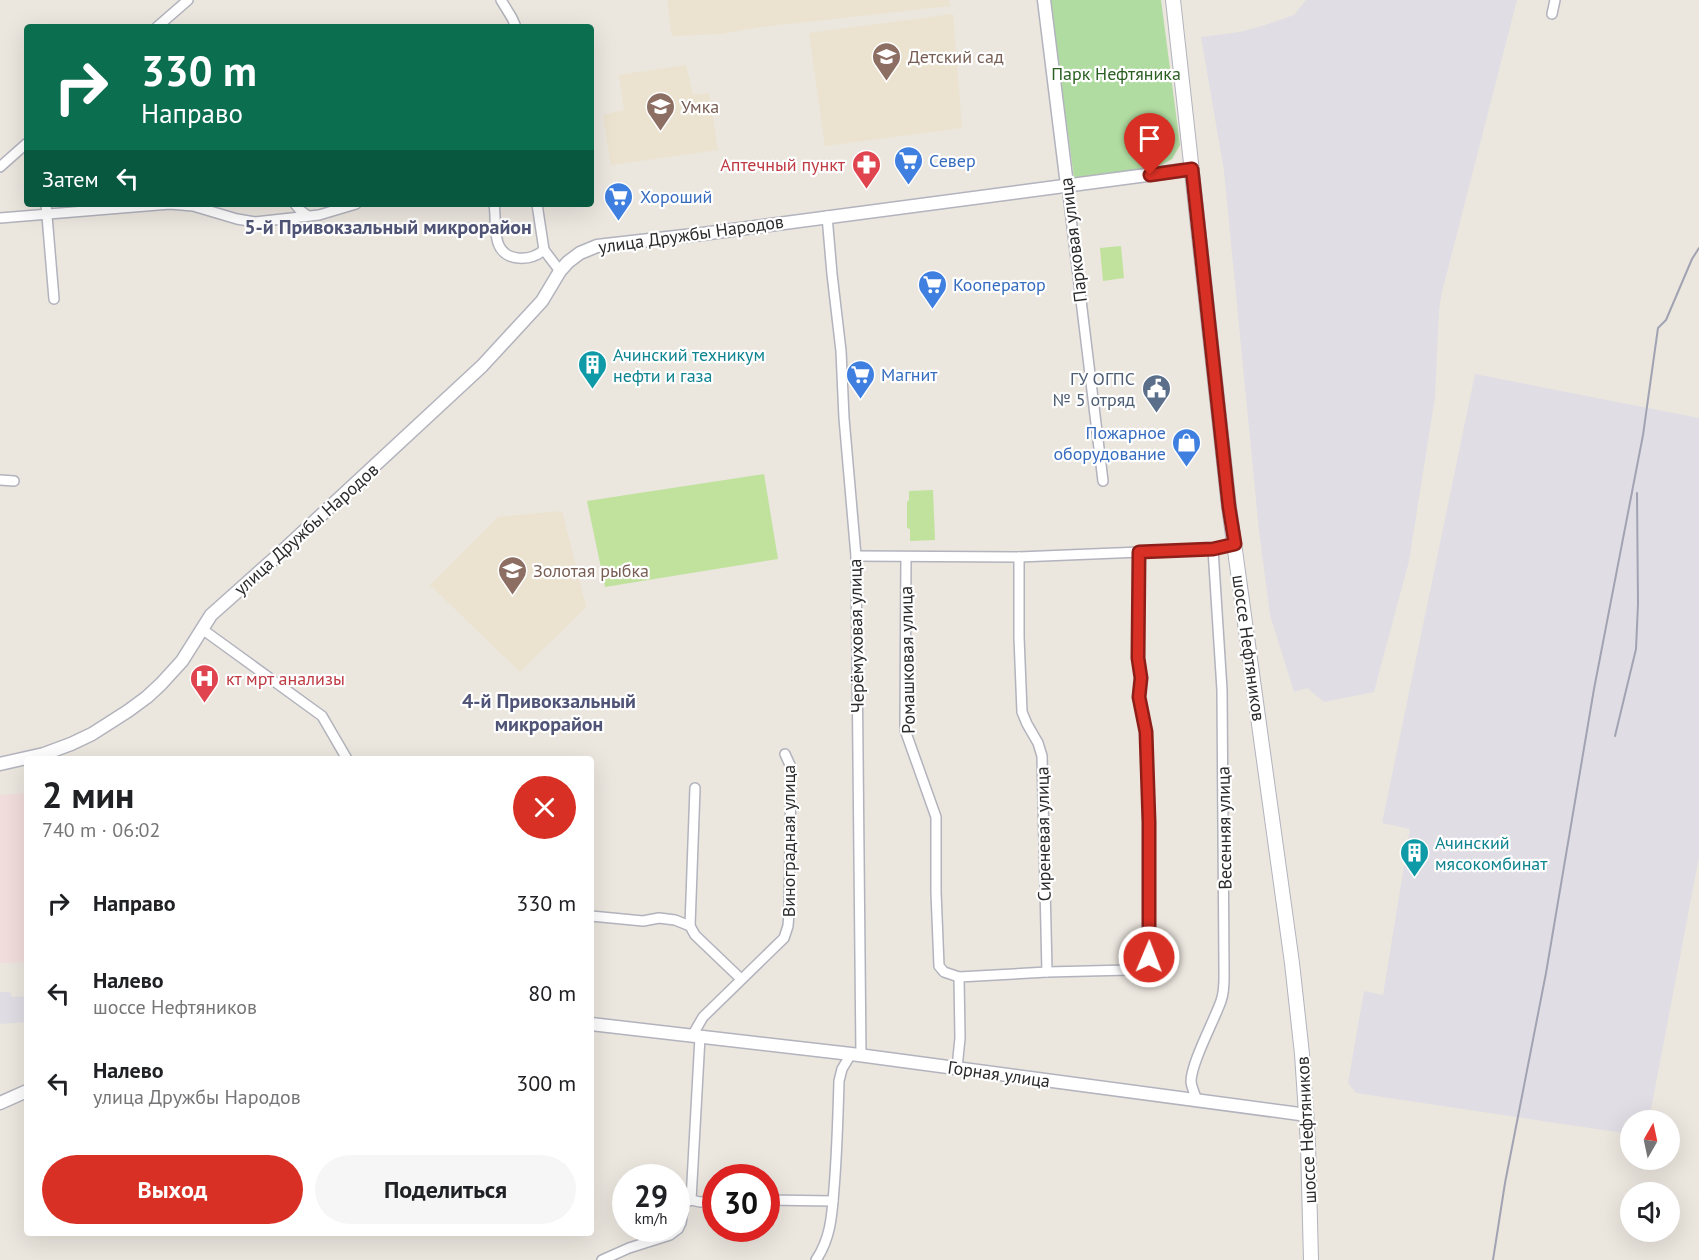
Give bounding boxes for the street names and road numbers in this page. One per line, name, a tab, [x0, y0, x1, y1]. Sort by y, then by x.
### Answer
street label: Парковая улица	[1054, 176, 1092, 304]
street label: улица Дружбы Народов	[597, 210, 785, 258]
street label: улица Дружбы Народов	[229, 458, 383, 600]
street label: Черёмуховая улица	[843, 559, 869, 713]
street label: шоссе Нефтяников	[1227, 573, 1271, 723]
street label: Ромашковая улица	[894, 586, 920, 734]
street label: Виноградная улица	[777, 765, 800, 917]
street label: Сиреневая улица	[1030, 766, 1056, 902]
street label: Весенняя улица	[1211, 766, 1237, 890]
street label: Горная улица	[946, 1055, 1052, 1093]
street label: шоссе Нефтяников	[1291, 1056, 1321, 1204]

